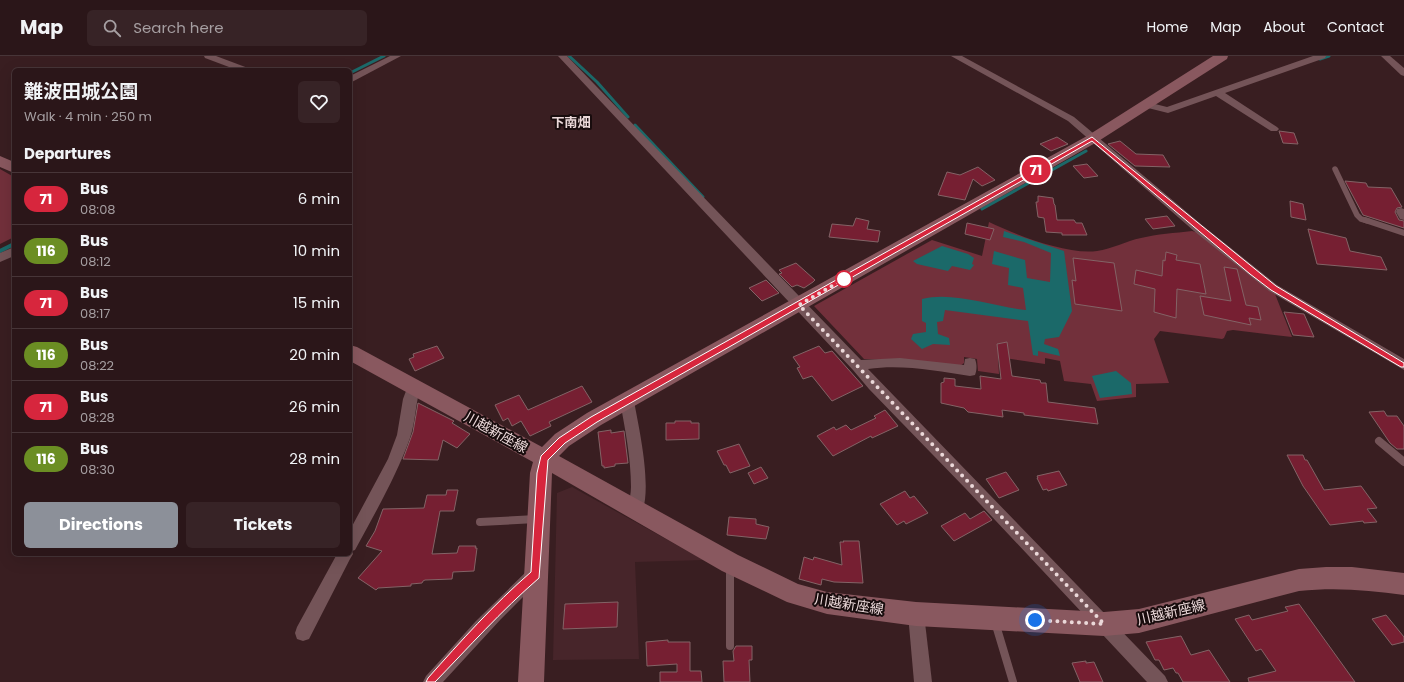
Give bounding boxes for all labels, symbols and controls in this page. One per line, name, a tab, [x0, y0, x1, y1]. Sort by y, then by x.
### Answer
search box	[87, 10, 367, 46]
text: Map	[20, 14, 63, 41]
icon: search	[101, 17, 123, 39]
text: Search here	[133, 17, 224, 38]
text: Home	[1146, 17, 1188, 37]
text: Map	[1210, 17, 1241, 37]
text: About	[1263, 17, 1305, 37]
text: Contact	[1327, 17, 1384, 37]
text: 難波田城公園	[24, 78, 138, 105]
button: heart	[298, 81, 340, 123]
text: Walk · 4 min · 250 m	[24, 107, 152, 126]
district label: 下南畑	[551, 113, 591, 132]
text: Departures	[24, 143, 111, 164]
line badge: 71	[1018, 157, 1054, 183]
text: 71	[1030, 160, 1042, 180]
text: Bus	[80, 178, 108, 199]
text: 6 min	[298, 188, 340, 209]
text: 71	[40, 189, 52, 209]
text: 08:08	[80, 200, 116, 219]
text: Bus	[80, 230, 108, 251]
text: 10 min	[293, 240, 340, 261]
text: 116	[36, 241, 56, 261]
text: 08:12	[80, 252, 111, 271]
unlabelled marker	[835, 270, 853, 288]
text: Bus	[80, 282, 108, 303]
text: 15 min	[293, 292, 340, 313]
text: 71	[40, 293, 52, 313]
text: 08:17	[80, 304, 110, 323]
text: Bus	[80, 334, 108, 355]
text: 20 min	[289, 344, 340, 365]
text: 116	[36, 345, 56, 365]
text: 08:22	[80, 356, 114, 375]
text: Bus	[80, 386, 108, 407]
text: 26 min	[289, 396, 340, 417]
text: 71	[40, 397, 52, 417]
street label: 川越新座線	[461, 406, 531, 458]
text: 08:28	[80, 408, 115, 427]
text: Bus	[80, 438, 108, 459]
text: 28 min	[289, 448, 340, 469]
text: 116	[36, 449, 56, 469]
text: 08:30	[80, 460, 115, 479]
button: Directions	[24, 502, 178, 548]
button: Tickets	[186, 502, 340, 548]
street label: 川越新座線	[813, 589, 885, 619]
street label: 川越新座線	[1135, 594, 1207, 630]
your location	[1025, 610, 1045, 630]

